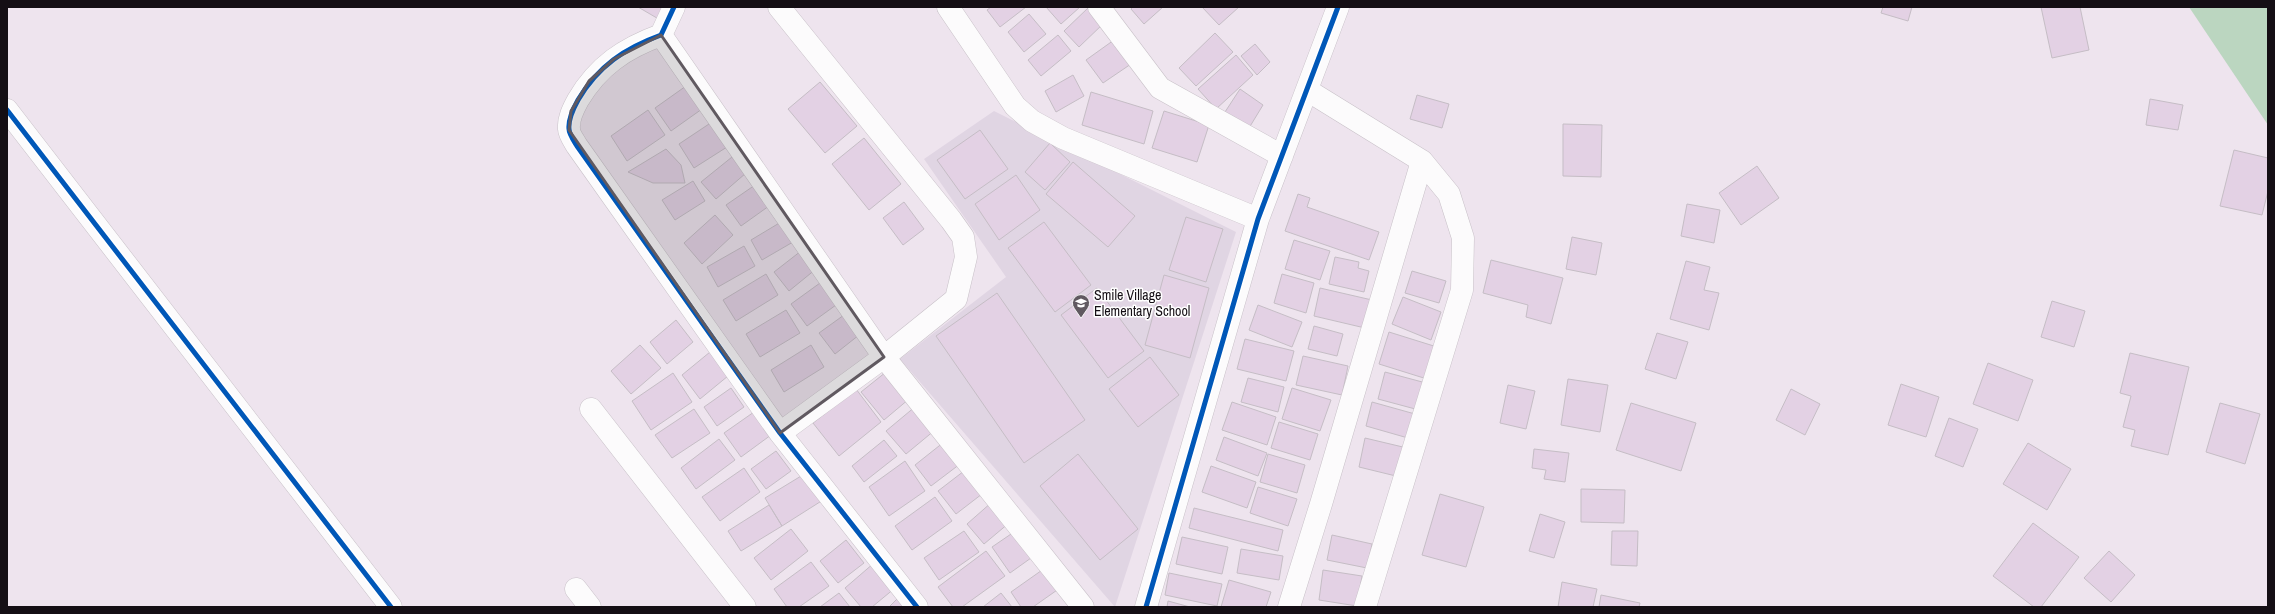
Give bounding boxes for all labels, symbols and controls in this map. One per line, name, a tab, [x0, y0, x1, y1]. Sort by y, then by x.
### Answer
place label: Smile Village Elementary School	[1094, 286, 1190, 320]
school or university icon: Smile Village Elementary School	[1071, 293, 1091, 318]

